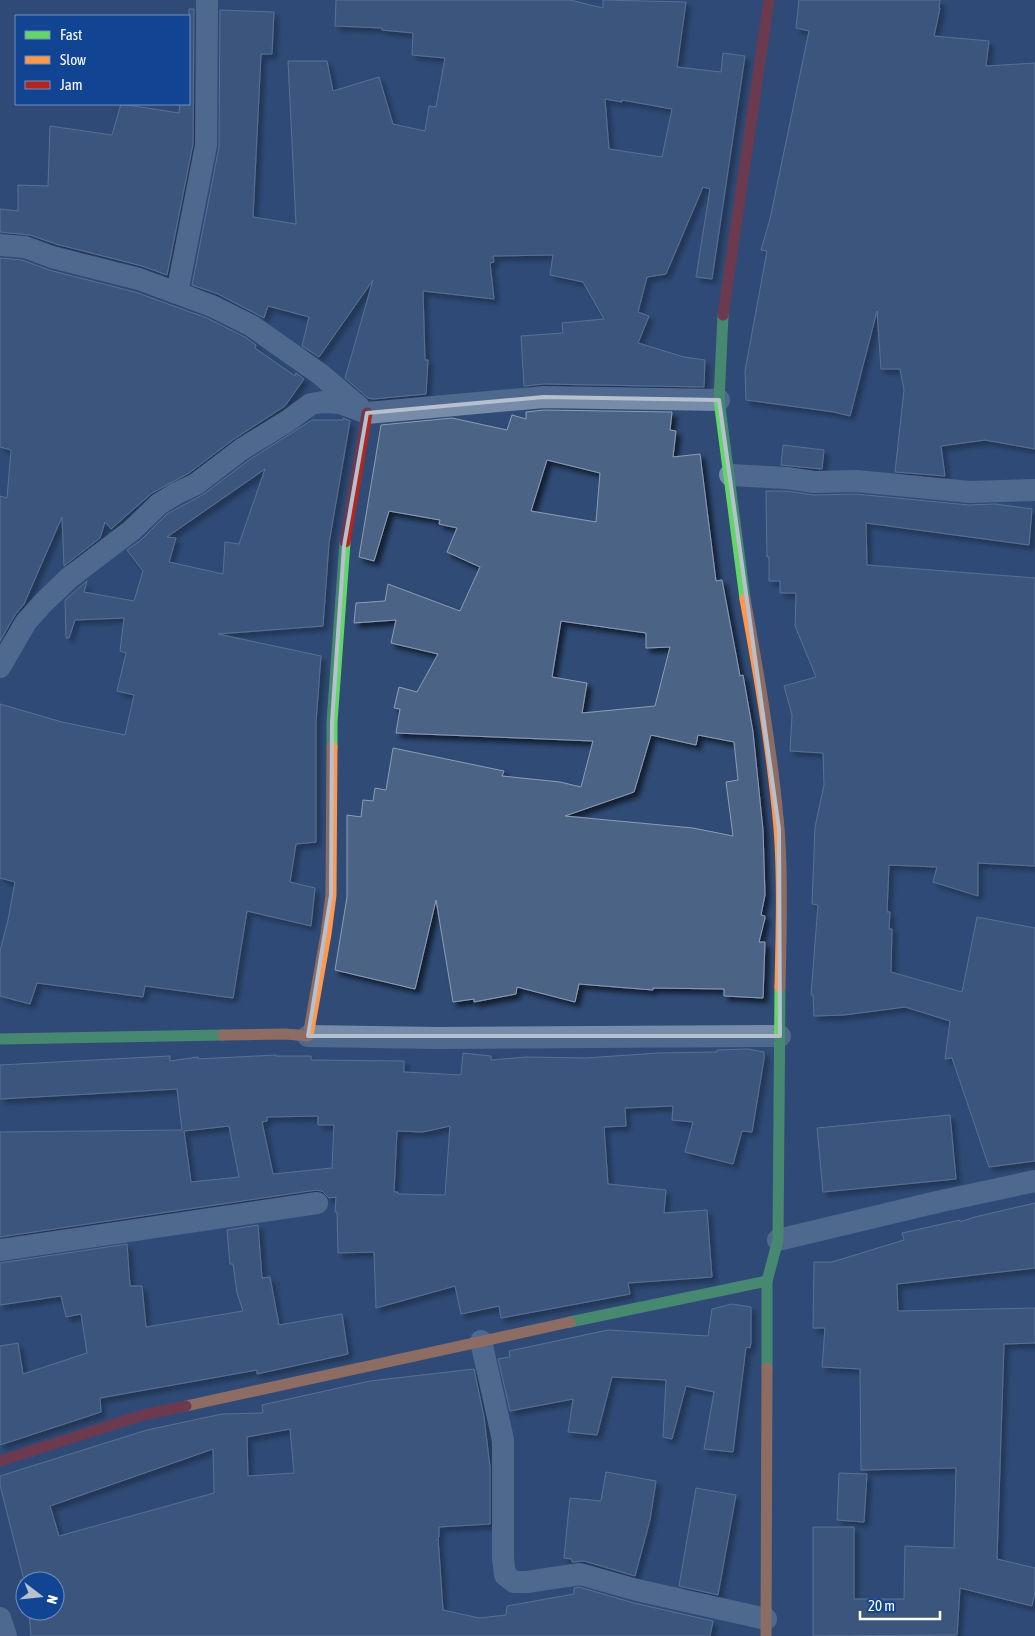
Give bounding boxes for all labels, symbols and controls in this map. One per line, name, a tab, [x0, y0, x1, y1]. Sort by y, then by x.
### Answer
legend	[15, 15, 190, 105]
text: Fast	[60, 26, 82, 43]
text: Slow	[60, 51, 86, 68]
text: Jam	[60, 76, 83, 93]
north arrow	[15, 1571, 65, 1621]
scale bar	[860, 1588, 940, 1620]
text: N	[44, 1593, 61, 1606]
text: 20 m	[868, 1597, 895, 1614]

